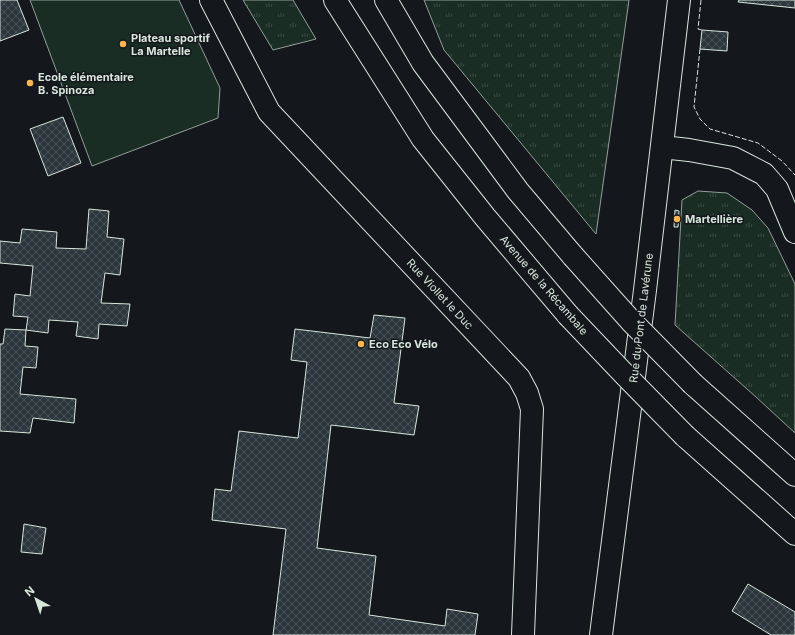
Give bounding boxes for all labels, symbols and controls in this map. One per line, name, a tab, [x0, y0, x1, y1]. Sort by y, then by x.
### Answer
place label: Plateau sportif La Martelle	[131, 31, 210, 58]
marker: Plateau sportif La Martelle	[118, 39, 128, 49]
place label: Ecole élémentaire B. Spinoza	[38, 70, 134, 97]
marker: Ecole élémentaire B. Spinoza	[25, 78, 35, 88]
place label: Martellière	[685, 212, 744, 226]
marker: Martellière	[672, 214, 682, 224]
street label: Avenue de la Récambale	[497, 232, 591, 338]
street label: Rue du Pont de Lavérune	[626, 252, 656, 384]
street label: Rue Viollet le Duc	[404, 256, 476, 332]
place label: Eco Eco Vélo	[369, 337, 438, 351]
marker: Eco Eco Vélo	[356, 339, 366, 349]
north arrow	[16, 579, 56, 619]
text: N	[22, 583, 37, 599]

